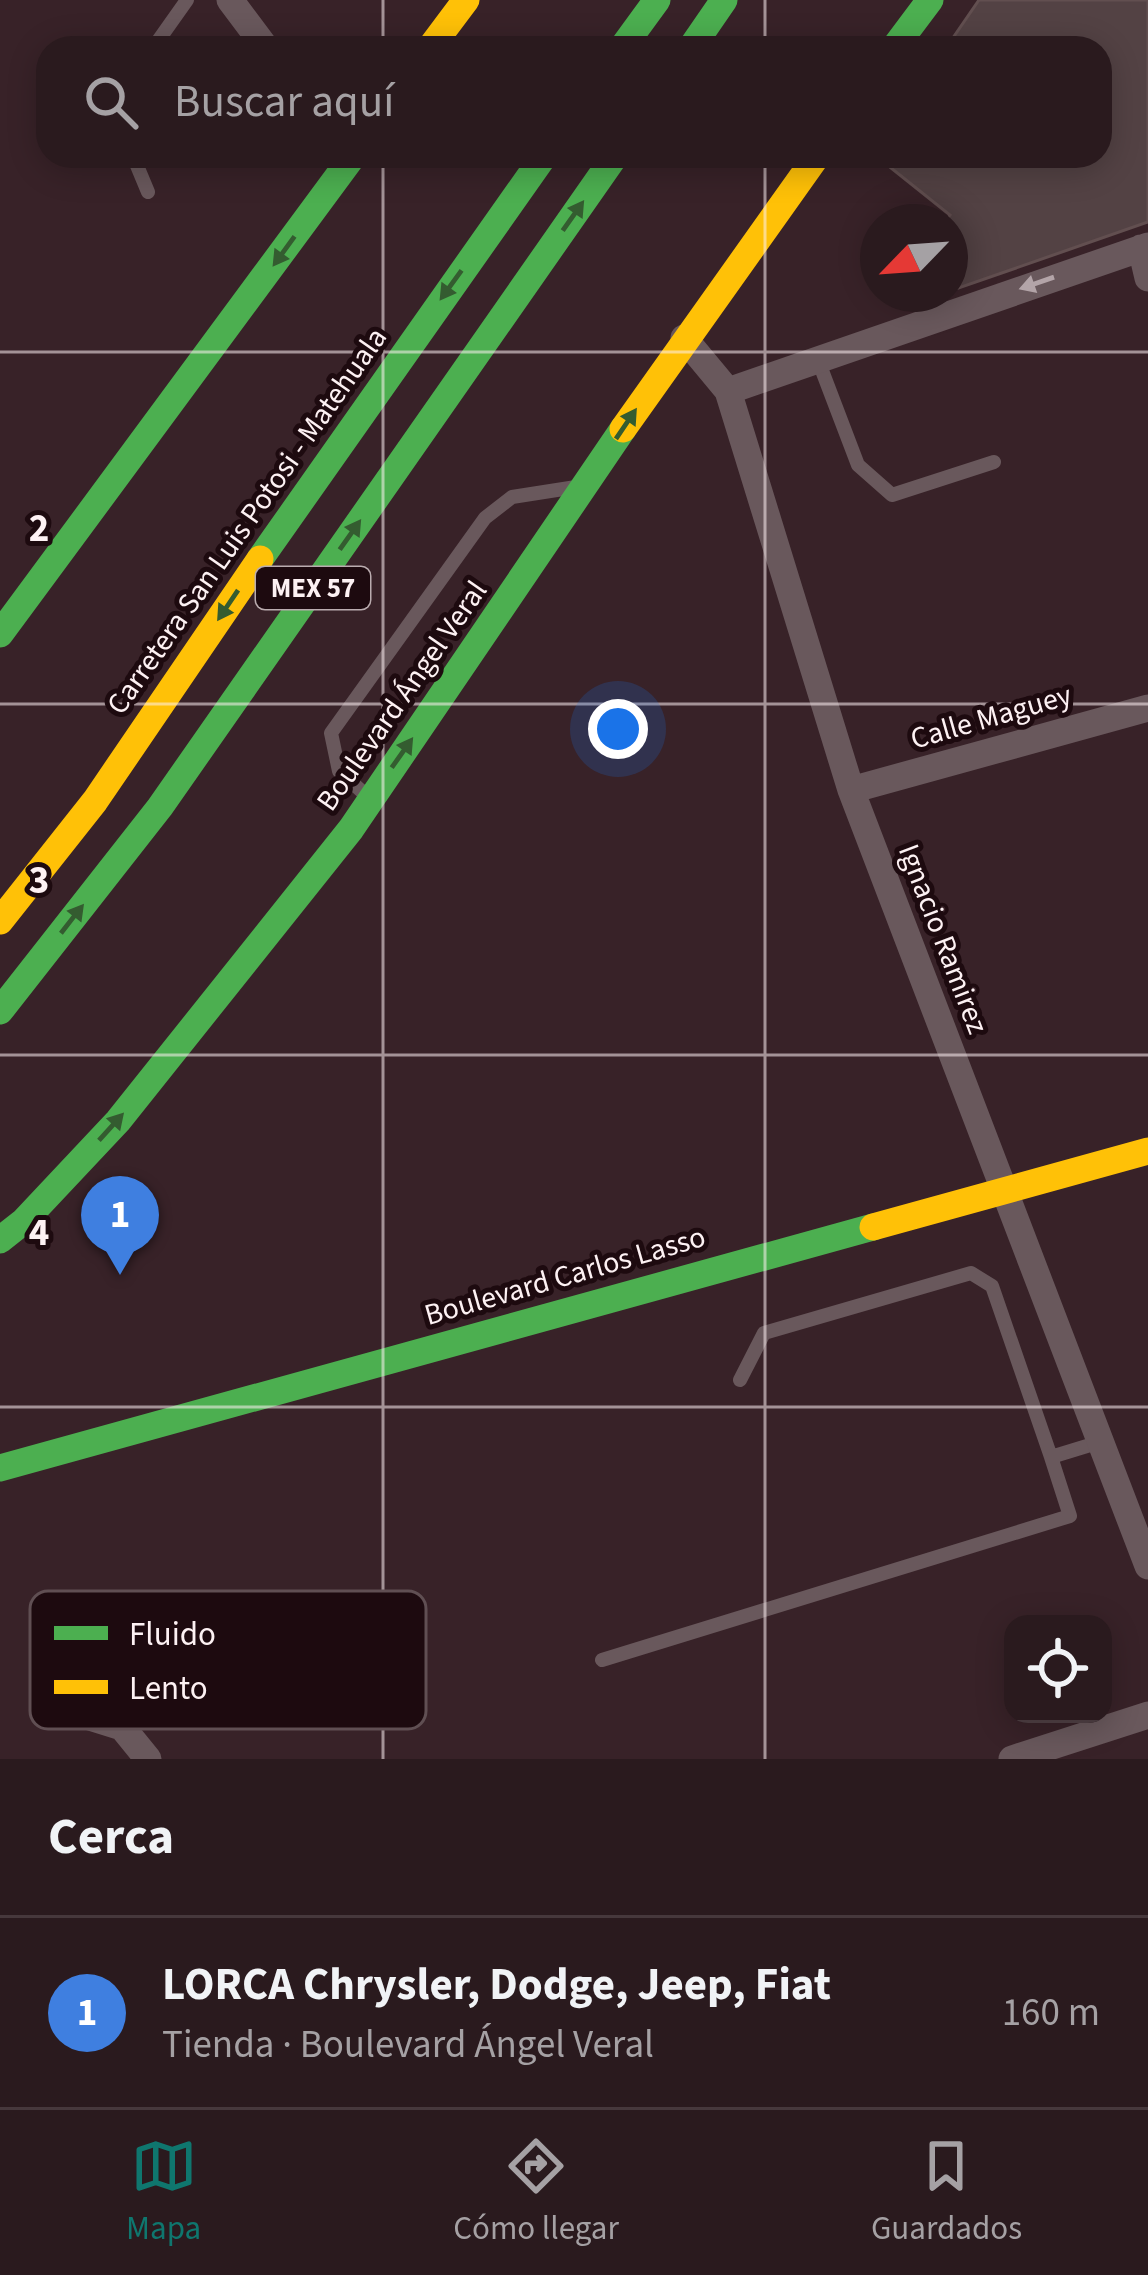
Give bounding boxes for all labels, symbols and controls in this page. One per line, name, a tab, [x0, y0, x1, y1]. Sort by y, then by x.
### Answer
search box	[36, 36, 1112, 168]
icon: search	[78, 69, 144, 135]
text: Buscar aquí	[174, 70, 394, 134]
one-way arrow	[561, 200, 584, 232]
north arrow	[860, 204, 968, 312]
one-way arrow	[273, 235, 297, 267]
one-way arrow	[440, 269, 464, 301]
one-way arrow	[1018, 275, 1055, 294]
street label: Carretera San Luis Potosi - Matehuala	[96, 319, 398, 723]
one-way arrow	[614, 407, 637, 440]
text: 2	[29, 501, 49, 557]
one-way arrow	[338, 519, 361, 552]
road number: MEX 57	[256, 567, 370, 609]
street label: Boulevard Ángel Veral	[306, 572, 498, 820]
one-way arrow	[218, 589, 241, 621]
street label: Calle Maguey	[905, 673, 1077, 761]
your location	[588, 699, 648, 759]
one-way arrow	[390, 737, 413, 770]
street label: Ignacio Ramirez	[887, 838, 999, 1040]
text: 3	[29, 853, 49, 909]
one-way arrow	[59, 904, 84, 935]
one-way arrow	[97, 1113, 125, 1142]
pin: 1	[81, 1176, 159, 1275]
text: 4	[29, 1205, 49, 1261]
street label: Boulevard Carlos Lasso	[420, 1215, 710, 1337]
legend	[30, 1591, 426, 1729]
text: Fluido	[129, 1611, 216, 1658]
map controls	[1004, 1615, 1112, 1723]
button: locate	[1004, 1615, 1112, 1723]
text: Lento	[129, 1665, 208, 1712]
text: Cerca	[48, 1801, 174, 1873]
text: LORCA Chrysler, Dodge, Jeep, Fiat	[162, 1953, 831, 2017]
text: 1	[77, 1985, 97, 2041]
text: 160 m	[1002, 1985, 1100, 2041]
text: Tienda · Boulevard Ángel Veral	[162, 2017, 654, 2073]
tab: Mapa	[126, 2133, 201, 2252]
tab: Cómo llegar	[453, 2133, 619, 2252]
tab: Guardados	[871, 2133, 1022, 2252]

